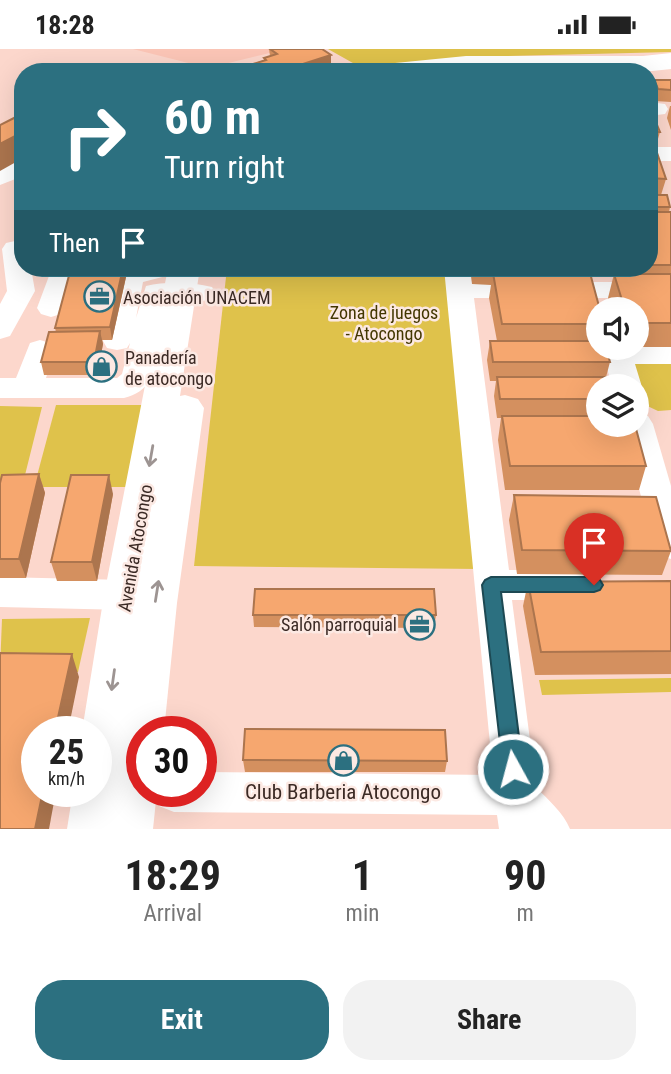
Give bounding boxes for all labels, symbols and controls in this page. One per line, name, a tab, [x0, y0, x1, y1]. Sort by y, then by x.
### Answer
text: 18:28	[35, 10, 95, 40]
text: 60 m	[164, 89, 261, 146]
icon: right	[49, 91, 140, 182]
text: Turn right	[164, 148, 285, 186]
icon: arrive	[114, 224, 152, 262]
text: Then	[49, 228, 100, 258]
office icon: Asociación UNACEM	[83, 280, 117, 314]
place label: Asociación UNACEM	[123, 287, 270, 308]
map controls	[586, 297, 649, 437]
button: sound	[586, 297, 649, 360]
park label: Zona de juegos - Atocongo	[330, 302, 438, 344]
place label: Panadería de atocongo	[125, 347, 213, 389]
shop icon: Panadería de atocongo	[85, 350, 119, 384]
button: layers	[586, 374, 649, 437]
one-way arrow	[143, 444, 157, 466]
street label: Avenida Atocongo	[113, 483, 157, 613]
pin	[564, 513, 624, 585]
icon: arrive	[575, 524, 613, 562]
one-way arrow	[151, 580, 164, 603]
office icon: Salón parroquial	[403, 607, 437, 641]
place label: Salón parroquial	[281, 614, 397, 635]
one-way arrow	[106, 668, 119, 691]
speed limit sign: 30	[126, 716, 217, 807]
text: 25	[49, 732, 84, 773]
position arrow	[476, 732, 550, 806]
shop icon: Club Barberia Atocongo	[326, 743, 360, 777]
text: km/h	[48, 768, 85, 789]
place label: Club Barberia Atocongo	[245, 780, 441, 804]
text: 18:29	[125, 851, 221, 900]
text: 1	[352, 851, 373, 900]
text: 90	[504, 851, 546, 900]
text: Arrival	[144, 900, 202, 927]
text: min	[346, 900, 379, 927]
text: m	[516, 900, 534, 927]
button: Exit	[35, 980, 329, 1060]
button: Share	[343, 980, 636, 1060]

